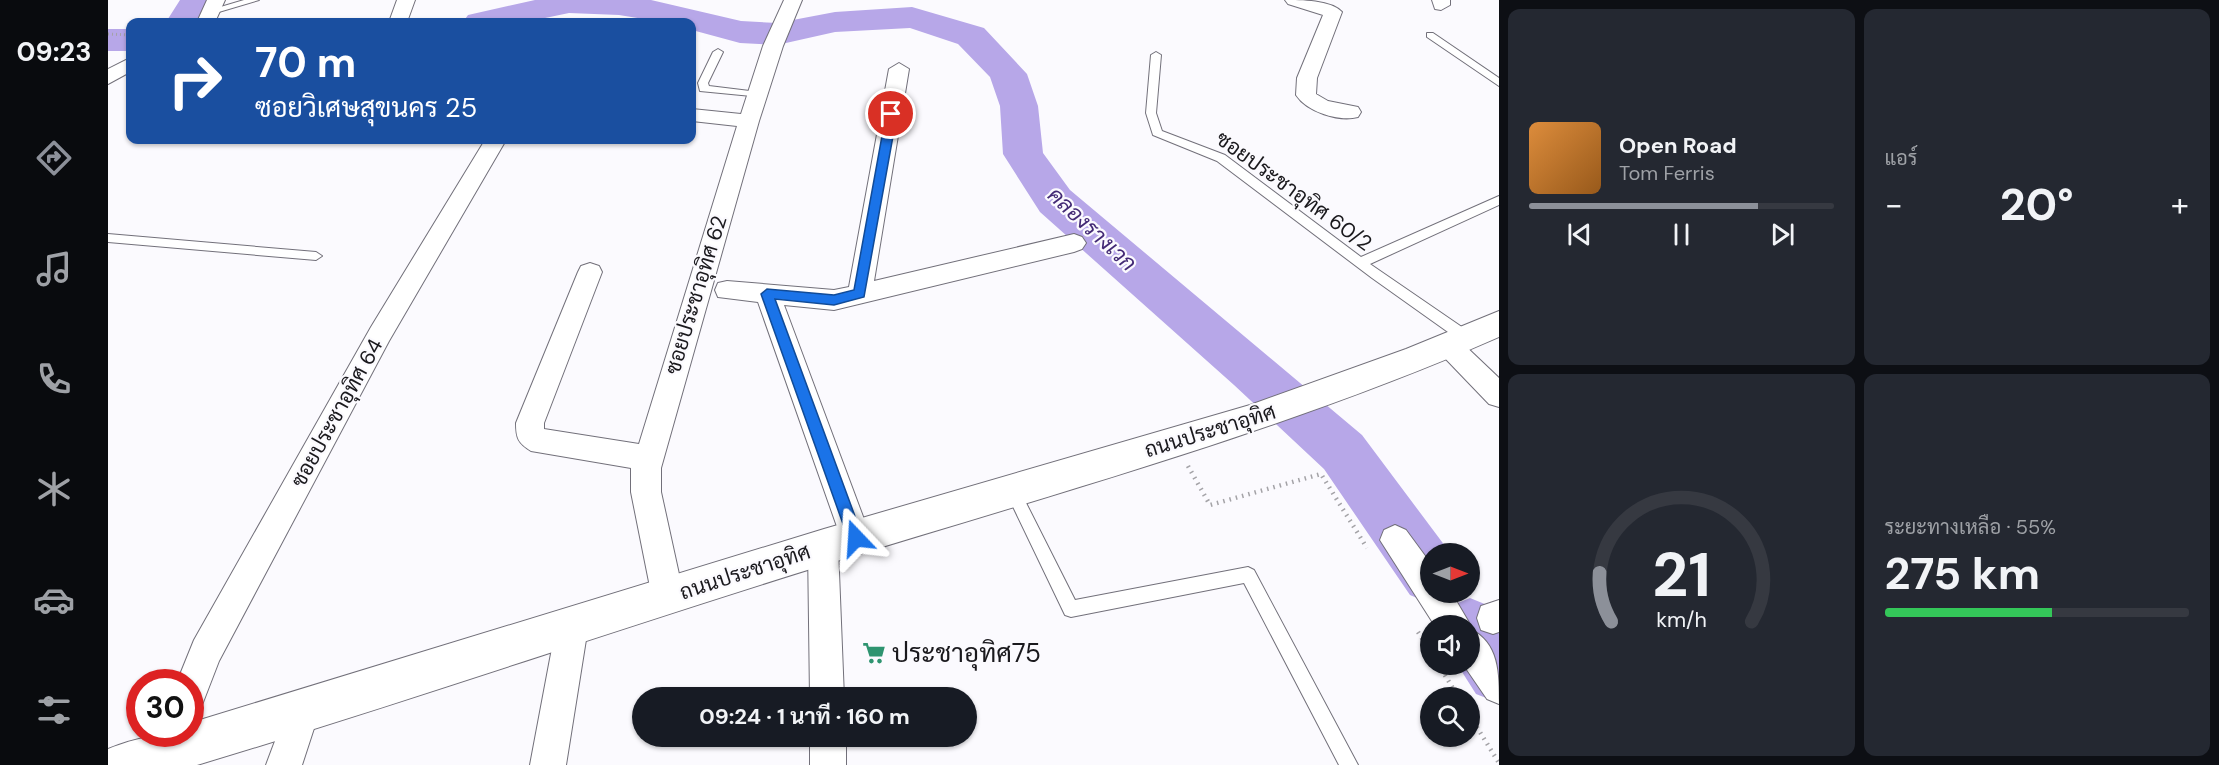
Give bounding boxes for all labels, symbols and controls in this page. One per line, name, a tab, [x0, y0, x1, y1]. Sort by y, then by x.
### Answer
text: 09:23	[17, 34, 91, 69]
text: 70 m	[255, 35, 356, 90]
icon: right	[156, 42, 234, 120]
pin	[865, 88, 916, 139]
text: ซอยวิเศษสุขนคร 25	[255, 90, 477, 125]
icon: arrive	[874, 97, 907, 130]
street label: ซอยประชาอุทิศ 60/2	[1210, 125, 1378, 257]
text: Open Road	[1619, 131, 1737, 160]
icon: directions	[33, 137, 75, 179]
text: แอร์	[1885, 145, 1918, 171]
text: Tom Ferris	[1619, 160, 1715, 186]
text: 20°	[2000, 175, 2074, 234]
water label: คลองรางเวก	[1042, 181, 1142, 277]
text: −	[1885, 183, 1903, 226]
text: +	[2171, 183, 2189, 226]
street label: ซอยประชาอุทิศ 62	[659, 212, 733, 378]
icon: previous	[1563, 218, 1596, 251]
icon: pause	[1665, 218, 1698, 251]
icon: next	[1766, 218, 1799, 251]
icon: music	[33, 248, 75, 290]
street label: ซอยประชาอุทิศ 64	[285, 334, 390, 492]
icon: phone	[33, 358, 75, 400]
street label: ถนนประชาอุทิศ	[1141, 398, 1279, 464]
icon: climate	[33, 468, 75, 510]
position arrow	[824, 506, 888, 570]
text: ระยะทางเหลือ · 55%	[1885, 514, 2056, 540]
text: 21	[1652, 534, 1711, 615]
street label: ถนนประชาอุทิศ	[676, 538, 814, 606]
north arrow	[1420, 543, 1480, 603]
map controls	[1420, 543, 1480, 747]
text: 275 km	[1885, 544, 2040, 603]
icon: car	[33, 579, 75, 621]
text: km/h	[1656, 606, 1707, 634]
button: sound	[1420, 615, 1480, 675]
place label: ประชาอุทิศ75	[892, 636, 1041, 671]
supermarket icon: ประชาอุทิศ75	[861, 640, 887, 666]
speed limit sign: 30	[126, 669, 204, 747]
button: search	[1420, 687, 1480, 747]
icon: filters	[33, 689, 75, 731]
text: 09:24 · 1 นาที · 160 m	[699, 702, 910, 731]

